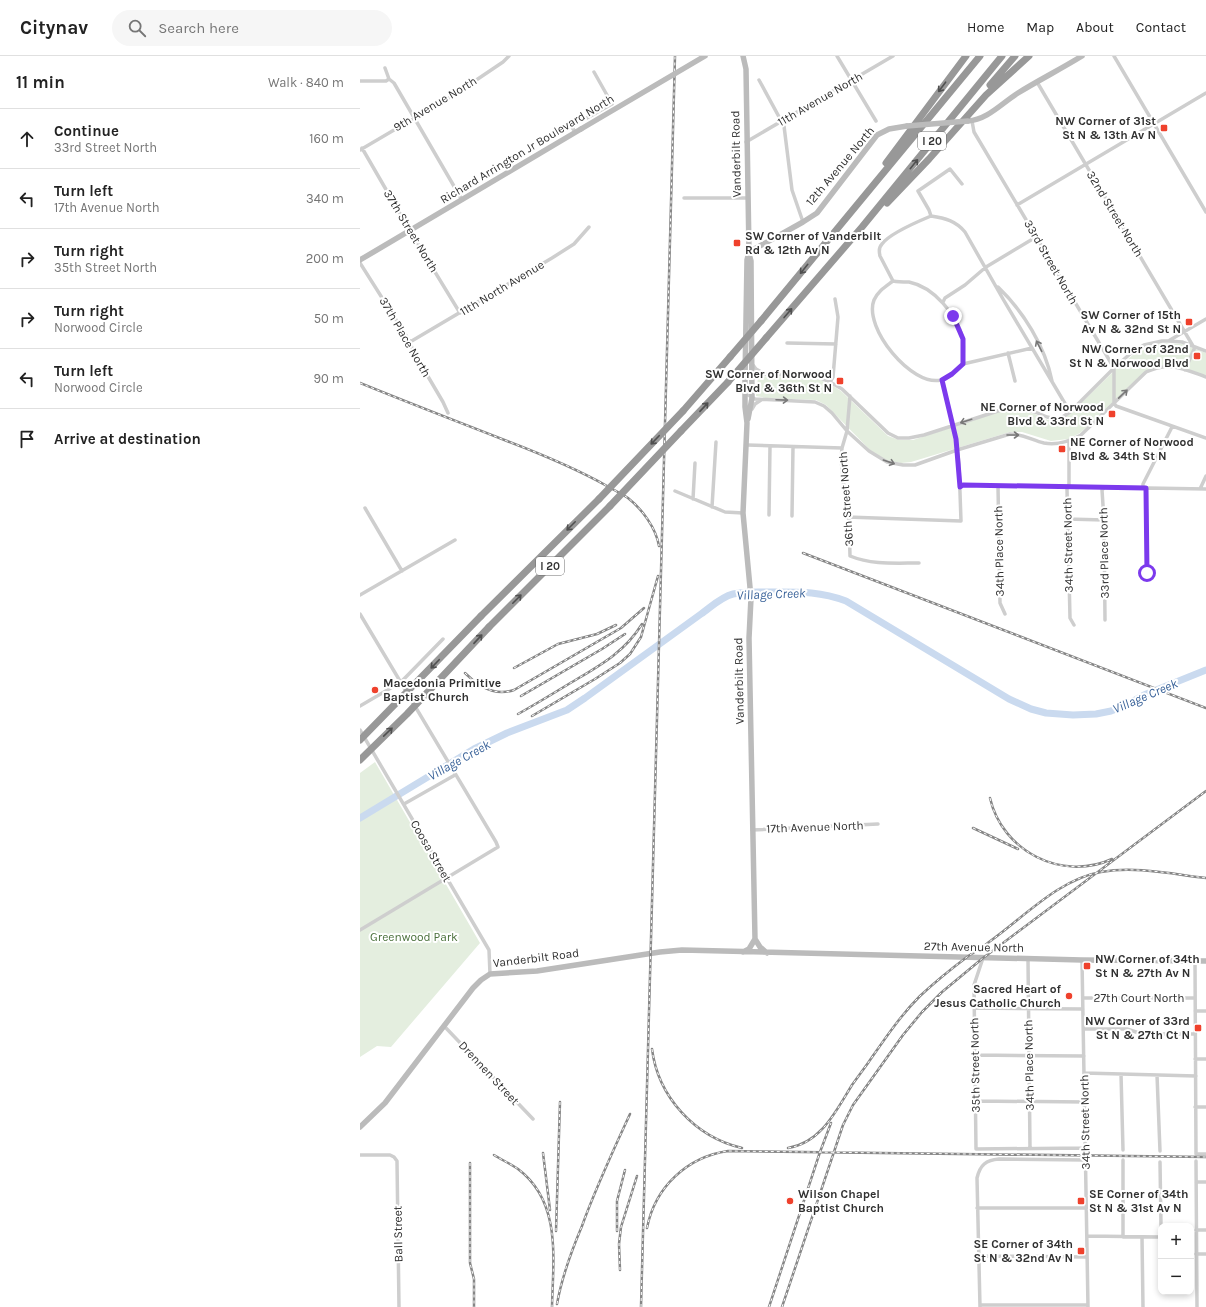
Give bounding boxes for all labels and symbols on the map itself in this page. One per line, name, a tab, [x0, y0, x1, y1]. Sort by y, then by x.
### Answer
street label: 11th Avenue North	[775, 69, 865, 129]
street label: 9th Avenue North	[391, 74, 479, 134]
one-way arrow	[938, 82, 947, 93]
street label: Richard Arrington Jr Boulevard North	[438, 91, 616, 207]
street label: Vanderbilt Road	[728, 110, 744, 198]
place label: NW Corner of 31st St N & 13th Av N	[1055, 114, 1156, 142]
marker: NW Corner of 31st St N & 13th Av N	[1159, 123, 1169, 133]
street label: 12th Avenue North	[803, 124, 877, 208]
road number: I 20	[918, 132, 946, 150]
one-way arrow	[909, 159, 918, 169]
street label: 32nd Street North	[1084, 168, 1146, 260]
street label: 37th Street North	[381, 187, 441, 275]
street label: 33rd Street North	[1021, 217, 1081, 307]
place label: SW Corner of Vanderbilt Rd & 12th Av N	[745, 229, 882, 257]
marker: SW Corner of Vanderbilt Rd & 12th Av N	[732, 238, 742, 248]
street label: 11th North Avenue	[457, 257, 547, 319]
one-way arrow	[799, 264, 808, 275]
street label: 37th Place North	[376, 295, 434, 379]
route end	[944, 307, 962, 325]
one-way arrow	[783, 308, 792, 318]
place label: SW Corner of 15th Av N & 32nd St N	[1081, 308, 1181, 336]
marker: SW Corner of 15th Av N & 32nd St N	[1184, 317, 1194, 327]
one-way arrow	[1035, 340, 1043, 352]
place label: NW Corner of 32nd St N & Norwood Blvd	[1069, 342, 1189, 370]
marker: NW Corner of 32nd St N & Norwood Blvd	[1192, 351, 1202, 361]
place label: SW Corner of Norwood Blvd & 36th St N	[705, 367, 832, 395]
marker: SW Corner of Norwood Blvd & 36th St N	[835, 376, 845, 386]
one-way arrow	[1118, 390, 1128, 399]
one-way arrow	[775, 397, 788, 404]
place label: NE Corner of Norwood Blvd & 33rd St N	[980, 400, 1104, 428]
one-way arrow	[700, 401, 709, 412]
marker: NE Corner of Norwood Blvd & 33rd St N	[1107, 409, 1117, 419]
one-way arrow	[960, 418, 973, 425]
one-way arrow	[1007, 431, 1020, 439]
one-way arrow	[651, 435, 660, 445]
place label: NE Corner of Norwood Blvd & 34th St N	[1070, 435, 1194, 463]
marker: NE Corner of Norwood Blvd & 34th St N	[1057, 444, 1067, 454]
street label: 36th Street North	[836, 451, 856, 547]
one-way arrow	[883, 459, 896, 466]
street label: 34th Street North	[1060, 497, 1076, 593]
street label: 34th Place North	[991, 505, 1007, 597]
street label: 33rd Place North	[1096, 507, 1112, 599]
one-way arrow	[566, 521, 576, 531]
road number: I 20	[536, 557, 564, 575]
route start	[1138, 564, 1156, 582]
water label: Village Creek	[736, 585, 806, 603]
one-way arrow	[512, 595, 522, 604]
one-way arrow	[474, 634, 483, 644]
street label: Vanderbilt Road	[731, 637, 747, 725]
one-way arrow	[430, 659, 440, 669]
water label: Village Creek	[1110, 675, 1180, 716]
place label: Macedonia Primitive Baptist Church	[383, 676, 501, 704]
marker: Macedonia Primitive Baptist Church	[370, 685, 380, 695]
one-way arrow	[383, 727, 393, 737]
water label: Village Creek	[425, 737, 493, 783]
street label: Coosa Street	[408, 818, 455, 885]
street label: 17th Avenue North	[766, 818, 864, 836]
park label: Greenwood Park	[370, 930, 458, 944]
street label: 27th Avenue North	[924, 939, 1024, 955]
street label: Vanderbilt Road	[492, 946, 580, 970]
place label: NW Corner of 34th St N & 27th Av N	[1095, 952, 1200, 980]
marker: NW Corner of 34th St N & 27th Av N	[1082, 961, 1092, 971]
place label: Sacred Heart of Jesus Catholic Church	[934, 982, 1062, 1010]
marker: Sacred Heart of Jesus Catholic Church	[1064, 991, 1074, 1001]
street label: 27th Court North	[1094, 991, 1184, 1005]
place label: NW Corner of 33rd St N & 27th Ct N	[1085, 1014, 1190, 1042]
street label: 35th Street North	[967, 1017, 983, 1113]
street label: 34th Place North	[1021, 1019, 1037, 1111]
marker: NW Corner of 33rd St N & 27th Ct N	[1193, 1023, 1203, 1033]
street label: Drennen Street	[456, 1038, 522, 1108]
street label: 34th Street North	[1077, 1074, 1093, 1170]
place label: Wilson Chapel Baptist Church	[798, 1187, 884, 1215]
place label: SE Corner of 34th St N & 31st Av N	[1089, 1187, 1188, 1215]
marker: Wilson Chapel Baptist Church	[785, 1196, 795, 1206]
marker: SE Corner of 34th St N & 31st Av N	[1076, 1196, 1086, 1206]
street label: Ball Street	[390, 1205, 405, 1262]
place label: SE Corner of 34th St N & 32nd Av N	[974, 1237, 1073, 1265]
marker: SE Corner of 34th St N & 32nd Av N	[1076, 1246, 1086, 1256]

